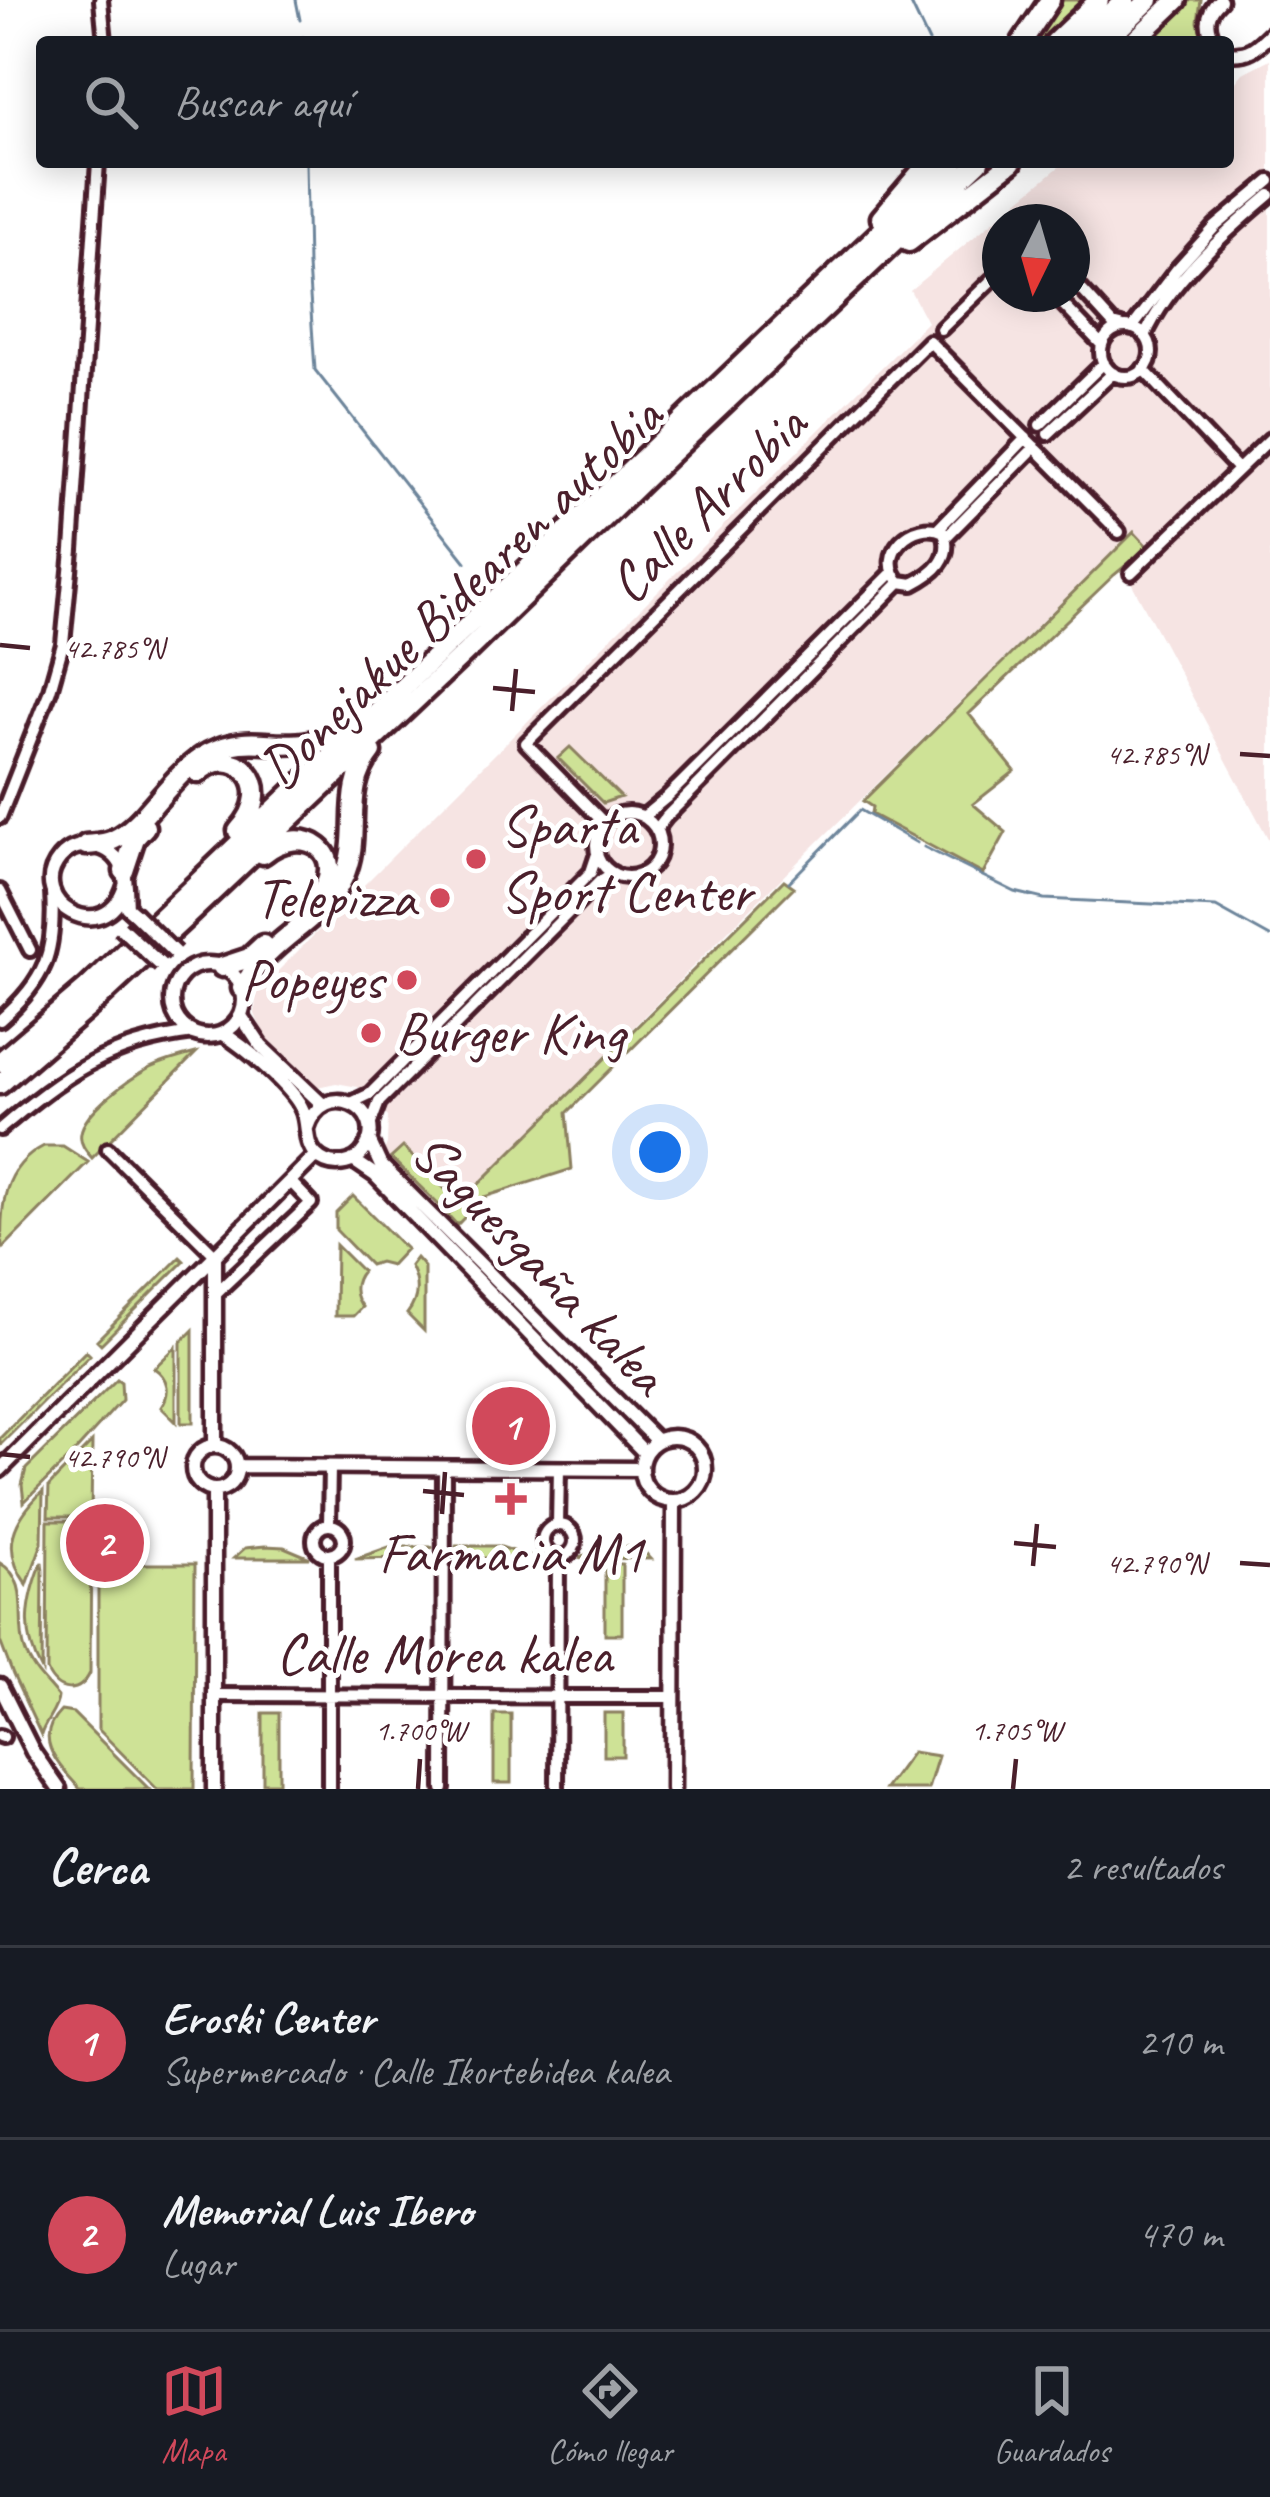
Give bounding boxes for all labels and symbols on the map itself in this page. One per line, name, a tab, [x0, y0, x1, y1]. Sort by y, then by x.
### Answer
north arrow	[982, 204, 1090, 312]
street label: Donejakue Bidearen autobia	[243, 379, 679, 803]
street label: Calle Arrobia	[593, 387, 824, 618]
text: 42.785°N	[64, 629, 169, 667]
text: 42.785°N	[1106, 735, 1211, 773]
place label: Sparta Sport Center	[500, 790, 757, 928]
marker: Sparta Sport Center	[463, 846, 489, 872]
place label: Telepizza	[255, 862, 420, 934]
marker: Telepizza	[427, 885, 453, 911]
place label: Popeyes	[241, 944, 388, 1016]
marker: Popeyes	[394, 967, 420, 993]
place label: Burger King	[395, 997, 628, 1069]
marker: Burger King	[358, 1020, 384, 1046]
street label: Saguesgaña kalea	[397, 1117, 686, 1412]
your location	[630, 1122, 690, 1182]
pin: 1	[472, 1381, 550, 1471]
text: 42.790°N	[64, 1438, 169, 1476]
marker: Farmacia M1	[498, 1486, 524, 1512]
pin: 2	[66, 1498, 144, 1588]
place label: Farmacia M1	[379, 1517, 647, 1589]
text: 42.790°N	[1106, 1544, 1211, 1582]
street label: Calle Morea kalea	[276, 1618, 615, 1690]
text: 1.700°W	[375, 1711, 470, 1749]
text: 1.705°W	[971, 1711, 1066, 1749]

